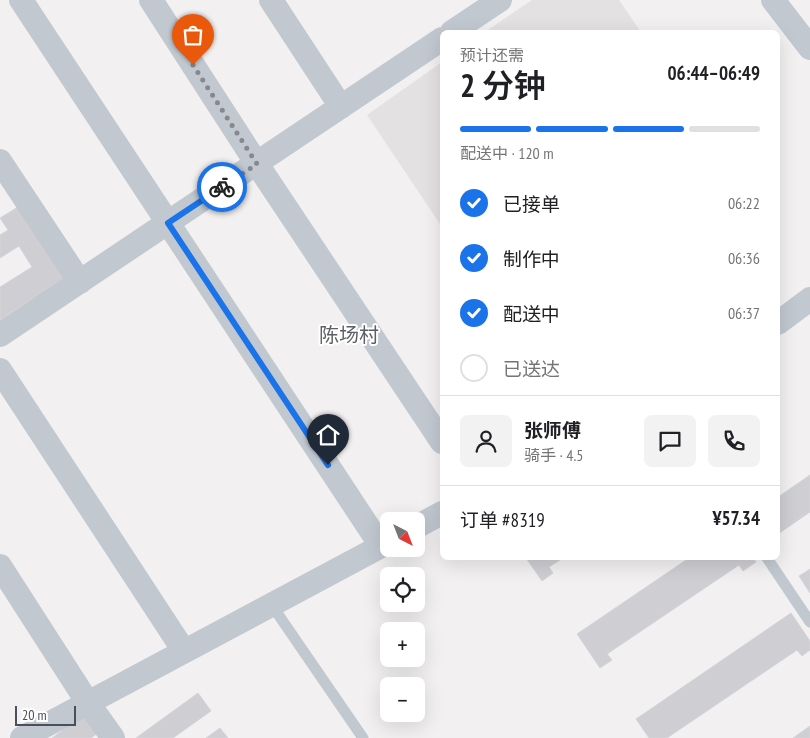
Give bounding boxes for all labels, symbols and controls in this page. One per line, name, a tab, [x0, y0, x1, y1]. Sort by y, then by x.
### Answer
pin	[172, 14, 214, 65]
icon: bag	[179, 21, 207, 49]
text: 预计还需	[460, 45, 524, 65]
text: 06:44–06:49	[667, 61, 760, 85]
text: 2 分钟	[460, 64, 546, 106]
text: 配送中 · 120 m	[460, 143, 554, 163]
courier	[197, 162, 247, 212]
icon: bike	[208, 173, 236, 201]
icon: check	[460, 189, 488, 217]
text: 已接单	[503, 192, 560, 216]
text: 06:22	[728, 193, 760, 213]
icon: check	[460, 244, 488, 272]
text: 制作中	[503, 247, 560, 271]
text: 06:36	[728, 248, 760, 268]
icon: check	[460, 299, 488, 327]
text: 配送中	[503, 302, 560, 326]
text: 06:37	[728, 303, 760, 323]
district label: 陈场村	[319, 322, 379, 348]
text: 已送达	[503, 357, 560, 381]
pin	[307, 414, 349, 465]
button: person	[460, 415, 512, 467]
button: chat	[644, 415, 696, 467]
button: phone	[708, 415, 760, 467]
text: 张师傅	[524, 418, 581, 442]
icon: home	[314, 421, 342, 449]
text: 骑手 · 4.5	[524, 445, 583, 465]
text: ¥57.34	[712, 506, 760, 530]
text: 订单 #8319	[460, 508, 545, 532]
north arrow	[380, 512, 425, 558]
map controls	[380, 512, 425, 722]
button: locate	[380, 567, 425, 612]
button: +	[380, 622, 425, 667]
button: −	[380, 677, 425, 722]
scale bar	[15, 703, 76, 726]
text: 20 m	[22, 706, 47, 724]

